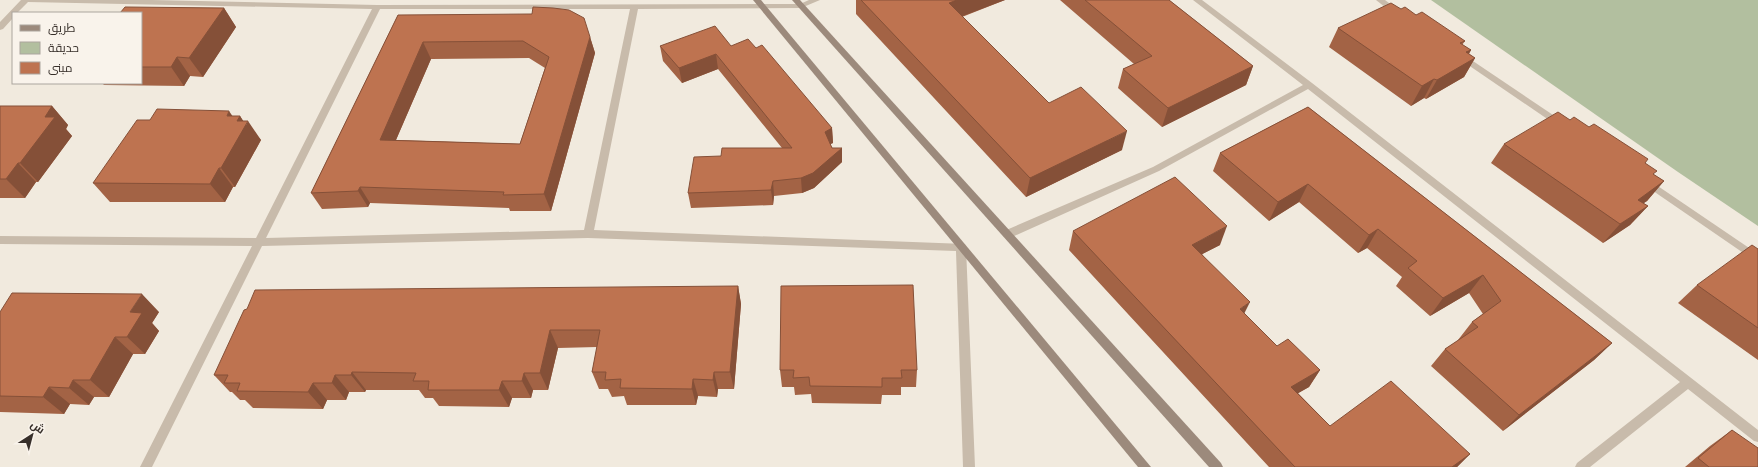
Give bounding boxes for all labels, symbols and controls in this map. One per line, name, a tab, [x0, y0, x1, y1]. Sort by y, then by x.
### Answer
legend	[12, 12, 142, 84]
text: طريق	[48, 21, 76, 35]
text: حديقة	[48, 41, 79, 55]
text: مبنى	[48, 61, 73, 75]
north arrow	[12, 415, 52, 455]
text: ش	[28, 418, 47, 437]

